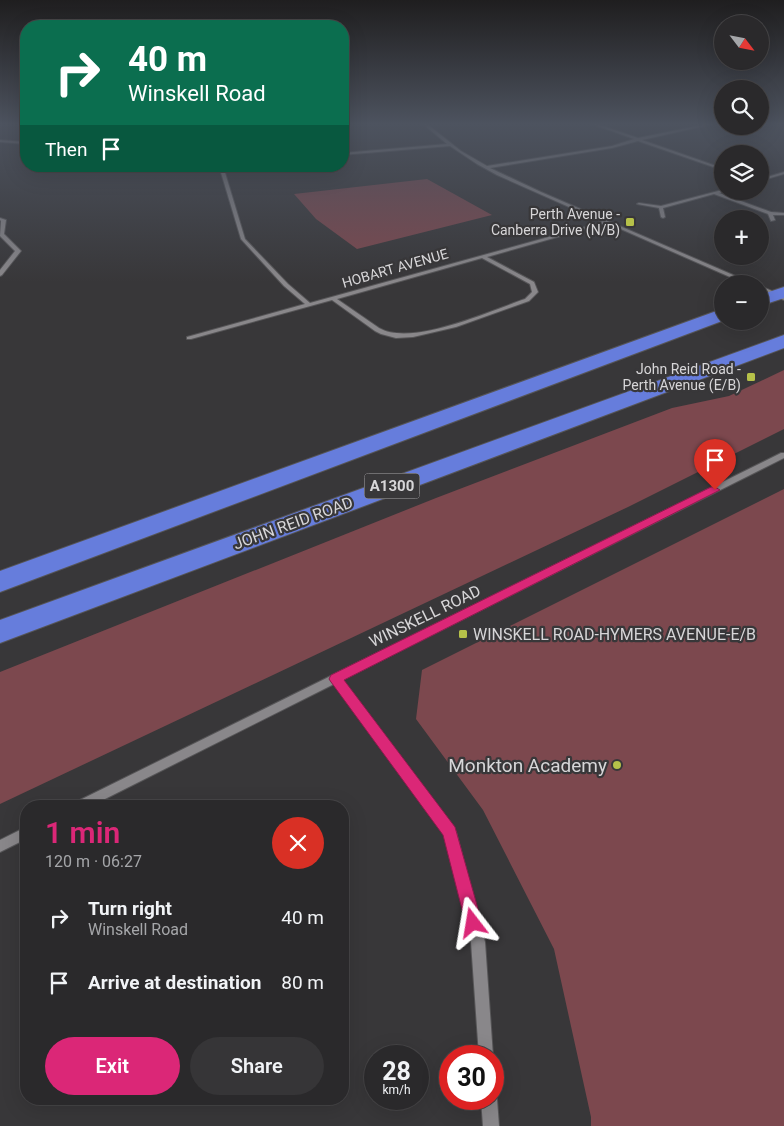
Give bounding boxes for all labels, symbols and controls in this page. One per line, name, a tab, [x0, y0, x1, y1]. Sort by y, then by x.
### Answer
north arrow	[714, 15, 769, 70]
map controls	[714, 15, 769, 330]
text: 40 m	[128, 39, 207, 80]
icon: right	[45, 40, 110, 105]
button: search	[714, 80, 769, 135]
text: Winskell Road	[128, 81, 266, 106]
icon: arrive	[97, 135, 125, 163]
text: Then	[45, 138, 87, 161]
button: layers	[714, 145, 769, 200]
place label: Perth Avenue - Canberra Drive (N/B)	[491, 206, 620, 239]
button: +	[714, 210, 769, 265]
marker: Perth Avenue - Canberra Drive (N/B)	[624, 216, 636, 228]
street label: HOBART AVENUE	[340, 245, 450, 291]
button: −	[714, 275, 769, 330]
place label: John Reid Road - Perth Avenue (E/B)	[623, 361, 741, 394]
marker: John Reid Road - Perth Avenue (E/B)	[745, 371, 757, 383]
pin	[694, 439, 736, 490]
icon: arrive	[701, 446, 729, 474]
road number: A1300	[364, 474, 420, 498]
street label: JOHN REID ROAD	[231, 493, 355, 553]
street label: WINSKELL ROAD	[366, 581, 484, 651]
place label: WINSKELL ROAD-HYMERS AVENUE-E/B	[473, 625, 756, 644]
marker: WINSKELL ROAD-HYMERS AVENUE-E/B	[457, 628, 469, 640]
place label: Monkton Academy	[448, 754, 607, 777]
marker: Monkton Academy	[611, 759, 623, 771]
text: 1 min	[45, 815, 120, 850]
button: close	[272, 817, 324, 869]
text: 120 m · 06:27	[45, 852, 142, 871]
position arrow	[446, 896, 498, 948]
text: Turn right	[88, 897, 172, 920]
icon: right	[45, 904, 73, 932]
text: 40 m	[281, 906, 324, 929]
text: Winskell Road	[88, 920, 188, 939]
icon: arrive	[45, 969, 73, 997]
text: Arrive at destination	[88, 971, 261, 994]
text: 80 m	[281, 971, 324, 994]
button: Exit	[45, 1037, 180, 1095]
button: Share	[190, 1037, 324, 1095]
speed limit sign: 30	[439, 1045, 504, 1110]
text: 28	[382, 1057, 411, 1086]
text: km/h	[382, 1083, 411, 1097]

